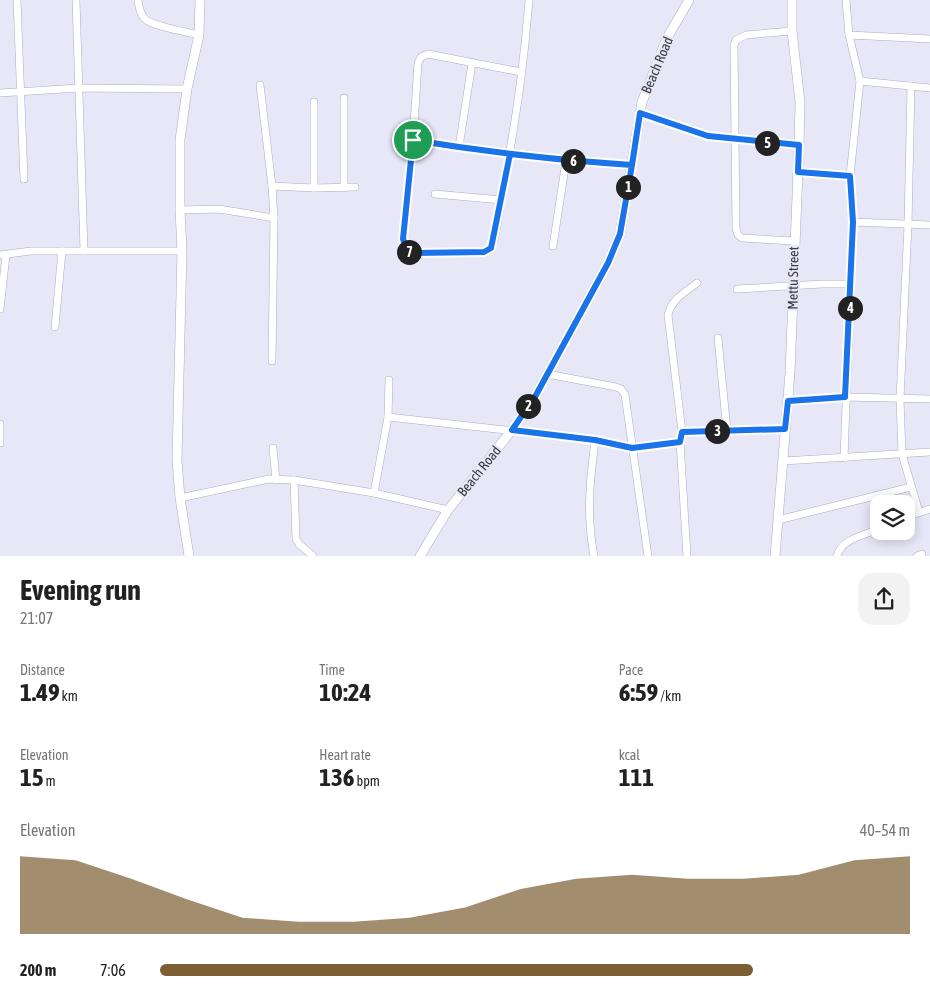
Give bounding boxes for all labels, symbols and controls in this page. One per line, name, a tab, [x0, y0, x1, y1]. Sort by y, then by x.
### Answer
street label: Beach Road	[638, 34, 676, 96]
pin	[392, 119, 434, 161]
icon: arrive	[399, 126, 427, 154]
pin: 5	[754, 130, 780, 156]
text: 5	[764, 135, 771, 151]
pin: 6	[560, 148, 586, 174]
text: 6	[570, 153, 577, 169]
pin: 1	[616, 174, 640, 200]
text: 1	[625, 179, 632, 195]
pin: 7	[396, 240, 422, 264]
text: 7	[406, 244, 413, 260]
street label: Mettu Street	[784, 246, 802, 310]
pin: 4	[838, 296, 862, 320]
text: 4	[847, 300, 854, 316]
pin: 2	[516, 394, 540, 418]
text: 2	[525, 398, 532, 414]
pin: 3	[704, 418, 730, 444]
text: 3	[714, 423, 721, 439]
street label: Beach Road	[454, 443, 504, 499]
map controls	[870, 495, 915, 540]
button: layers	[870, 495, 915, 540]
button: share	[858, 573, 910, 625]
text: Evening run	[20, 574, 141, 606]
text: 21:07	[20, 609, 53, 627]
text: Distance	[20, 662, 65, 678]
text: Time	[319, 662, 345, 678]
text: Pace	[619, 662, 643, 678]
text: 1.49	[20, 678, 60, 706]
text: 10:24	[319, 678, 371, 706]
text: 6:59	[619, 678, 658, 706]
text: km	[60, 688, 78, 704]
text: /km	[658, 688, 681, 704]
text: Elevation	[20, 747, 69, 763]
text: Heart rate	[319, 747, 371, 763]
text: kcal	[619, 747, 640, 763]
text: 15	[20, 763, 44, 791]
text: 136	[319, 763, 355, 791]
text: 111	[619, 763, 654, 791]
text: m	[44, 773, 56, 789]
text: bpm	[355, 773, 380, 789]
text: Elevation	[20, 821, 75, 839]
text: 40–54 m	[860, 821, 910, 839]
text: 200 m	[20, 961, 56, 979]
text: 7:06	[100, 961, 126, 979]

